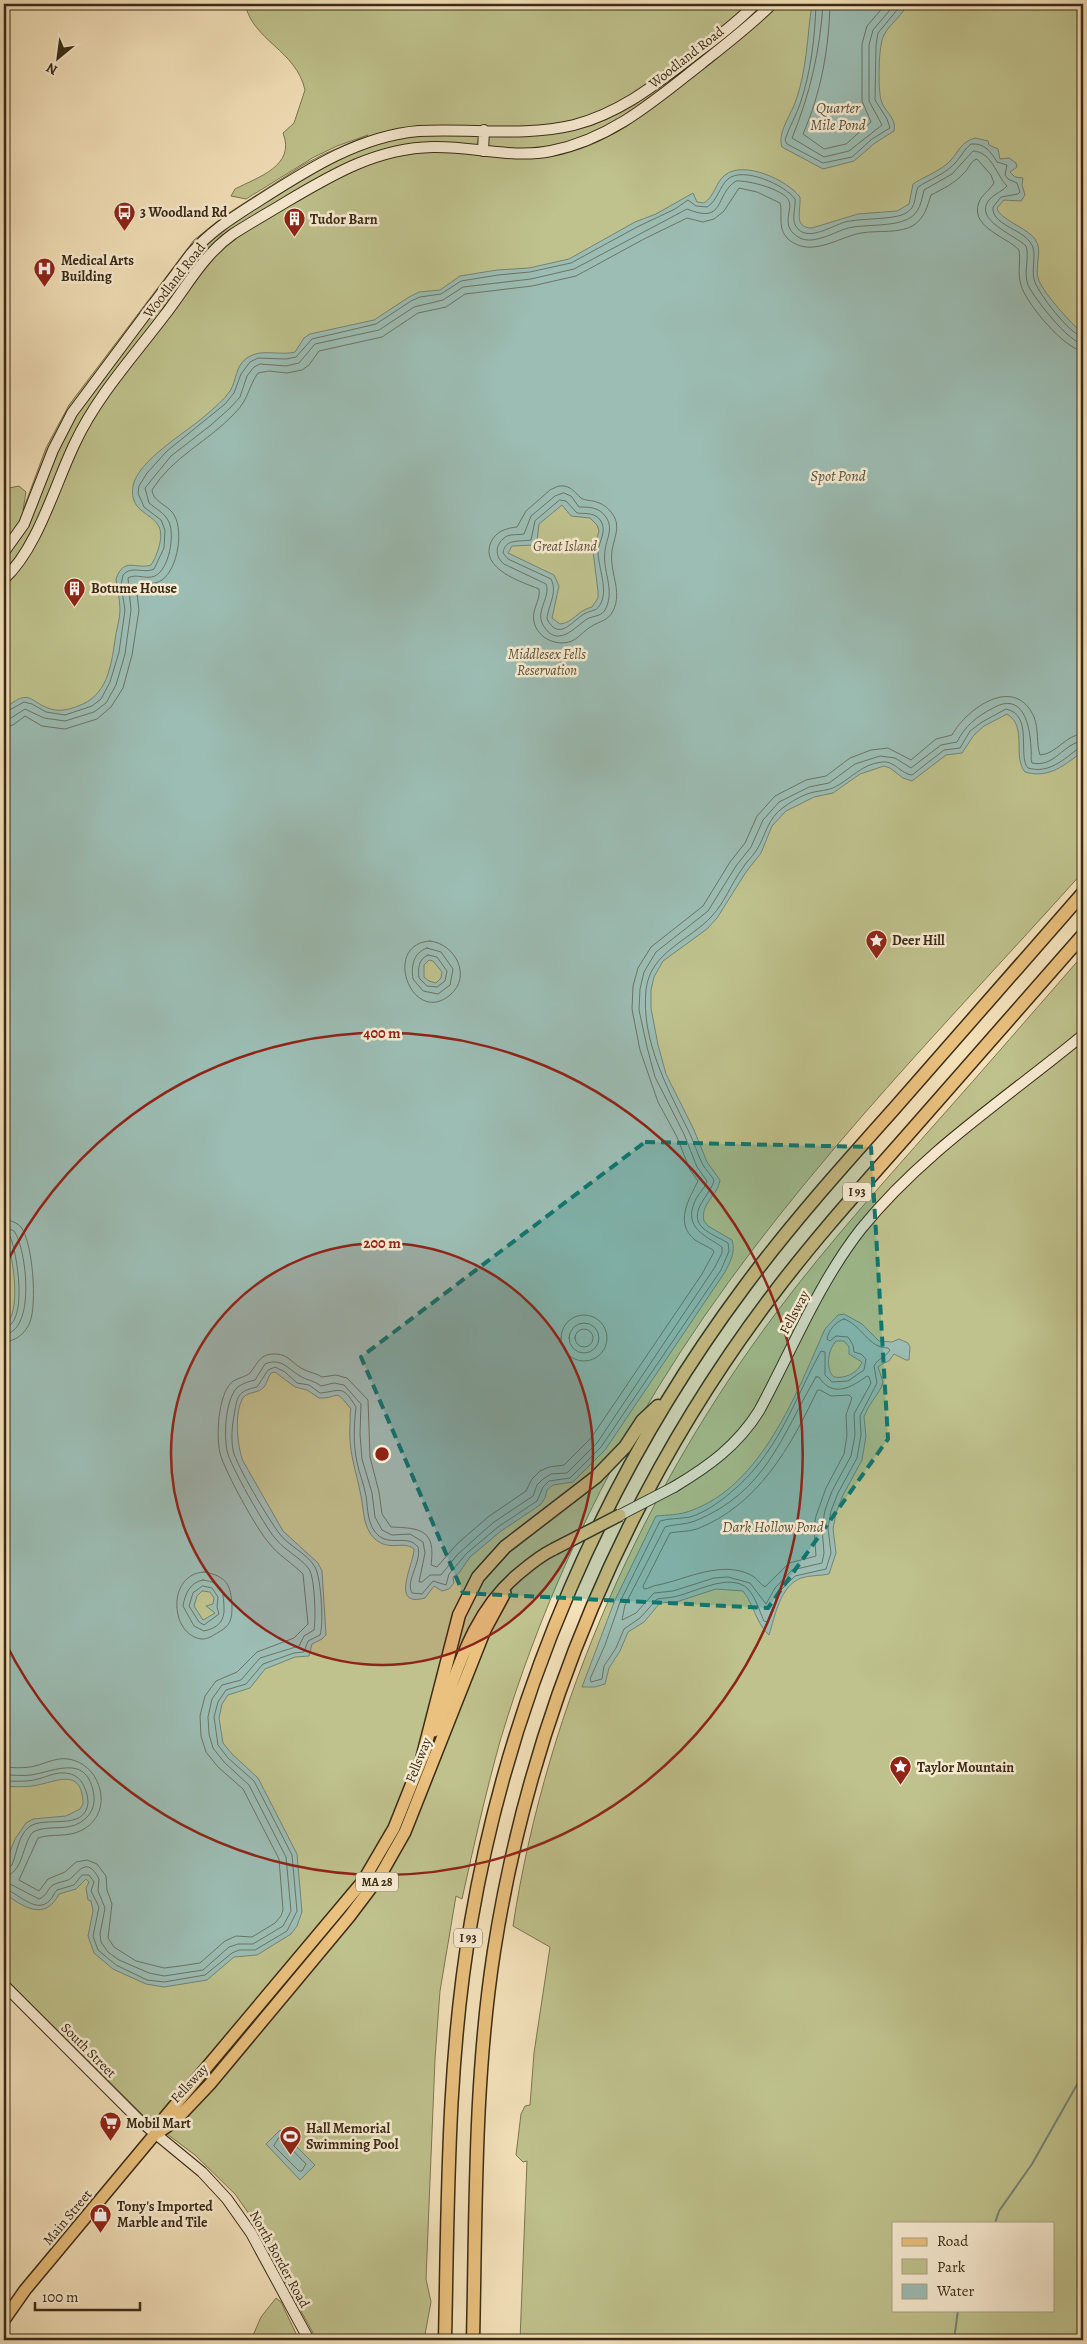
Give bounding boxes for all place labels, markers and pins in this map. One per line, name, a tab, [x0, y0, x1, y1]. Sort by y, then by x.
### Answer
bus stop icon: 3 Woodland Rd	[112, 200, 136, 231]
place label: 3 Woodland Rd	[140, 203, 228, 222]
building icon: Tudor Barn	[282, 207, 306, 238]
place label: Tudor Barn	[310, 210, 378, 229]
place label: Medical Arts Building	[61, 251, 134, 286]
hospital icon: Medical Arts Building	[33, 256, 57, 287]
building icon: Botume House	[63, 576, 87, 607]
place label: Botume House	[91, 579, 178, 598]
place icon: Deer Hill	[864, 928, 888, 959]
place label: Deer Hill	[892, 931, 945, 950]
centre of rings	[373, 1445, 391, 1463]
place icon: Taylor Mountain	[889, 1755, 913, 1786]
place label: Taylor Mountain	[917, 1758, 1014, 1777]
supermarket icon: Mobil Mart	[98, 2111, 122, 2142]
place label: Mobil Mart	[126, 2114, 191, 2133]
place label: Hall Memorial Swimming Pool	[306, 2119, 399, 2154]
sports icon: Hall Memorial Swimming Pool	[278, 2124, 302, 2155]
place label: Tony's Imported Marble and Tile	[117, 2197, 213, 2232]
shop icon: Tony's Imported Marble and Tile	[89, 2202, 113, 2233]

